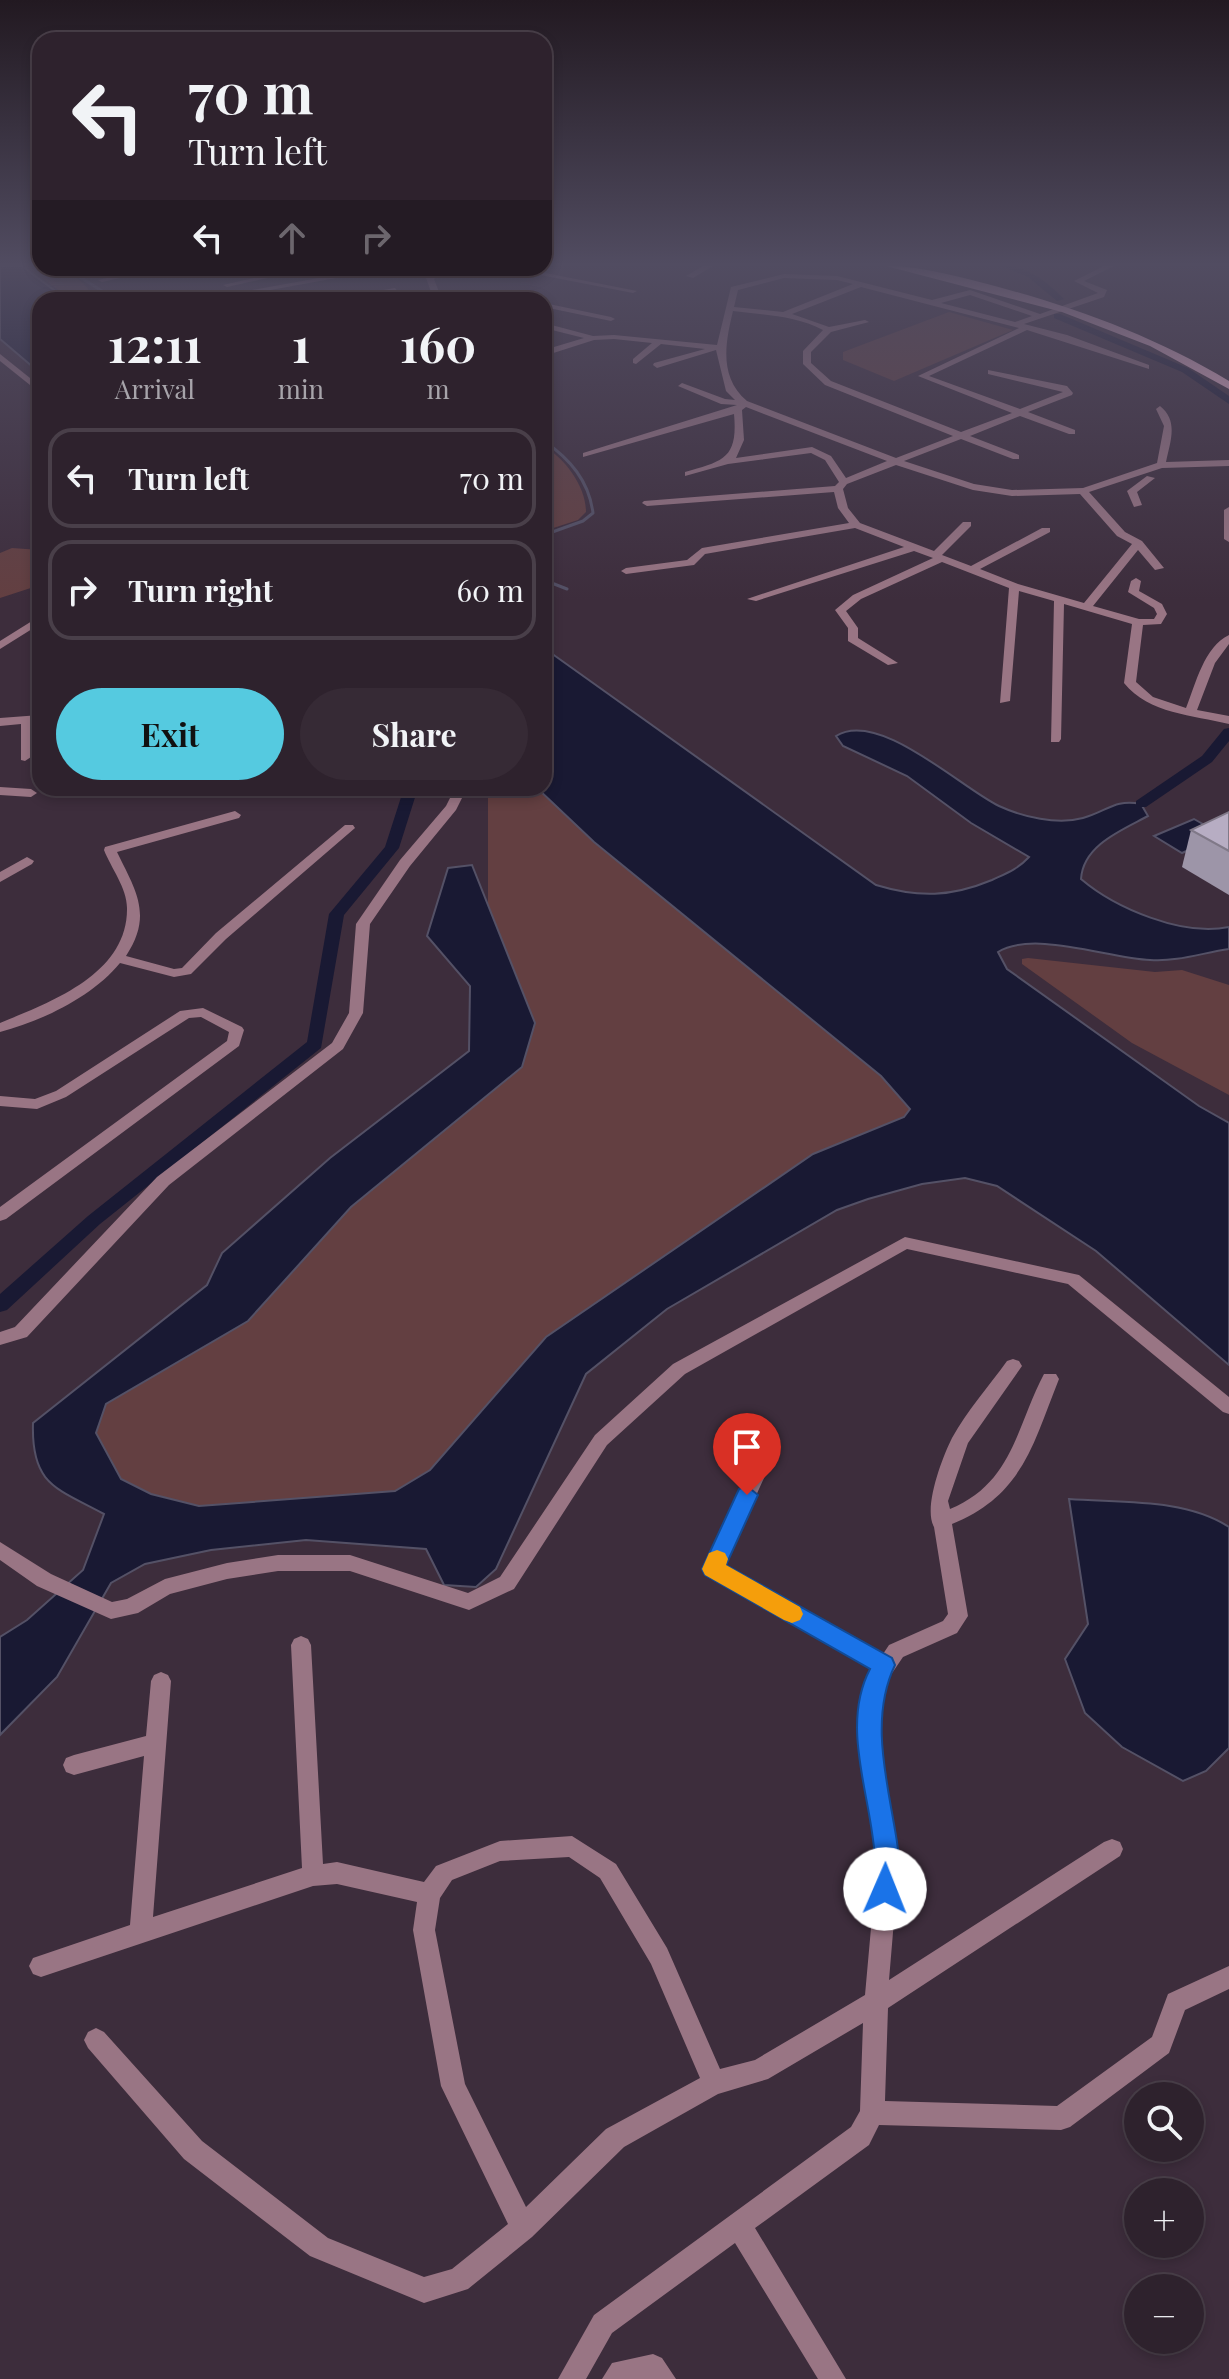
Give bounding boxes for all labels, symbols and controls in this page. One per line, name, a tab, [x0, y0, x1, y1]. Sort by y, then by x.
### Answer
text: 70 m	[188, 54, 313, 129]
icon: left	[56, 64, 160, 168]
text: Turn left	[188, 126, 327, 174]
icon: left	[186, 216, 230, 260]
icon: ahead	[270, 216, 314, 260]
icon: right	[354, 216, 398, 260]
text: 12:11	[108, 311, 202, 375]
text: 1	[292, 311, 310, 375]
text: 160	[400, 311, 476, 375]
text: Arrival	[115, 371, 195, 406]
text: min	[278, 371, 324, 406]
text: m	[426, 371, 450, 406]
icon: left	[60, 456, 104, 500]
text: Turn left	[128, 458, 249, 498]
text: 70 m	[460, 458, 524, 498]
icon: right	[60, 568, 104, 612]
text: Turn right	[128, 570, 273, 610]
text: 60 m	[456, 570, 524, 610]
button: Exit	[56, 688, 284, 780]
button: Share	[300, 688, 528, 780]
pin	[713, 1413, 781, 1495]
icon: arrive	[725, 1425, 769, 1469]
position arrow	[843, 1847, 927, 1931]
map controls	[1124, 2082, 1204, 2354]
button: search	[1124, 2082, 1204, 2162]
button: +	[1124, 2178, 1204, 2258]
button: −	[1124, 2274, 1204, 2354]

